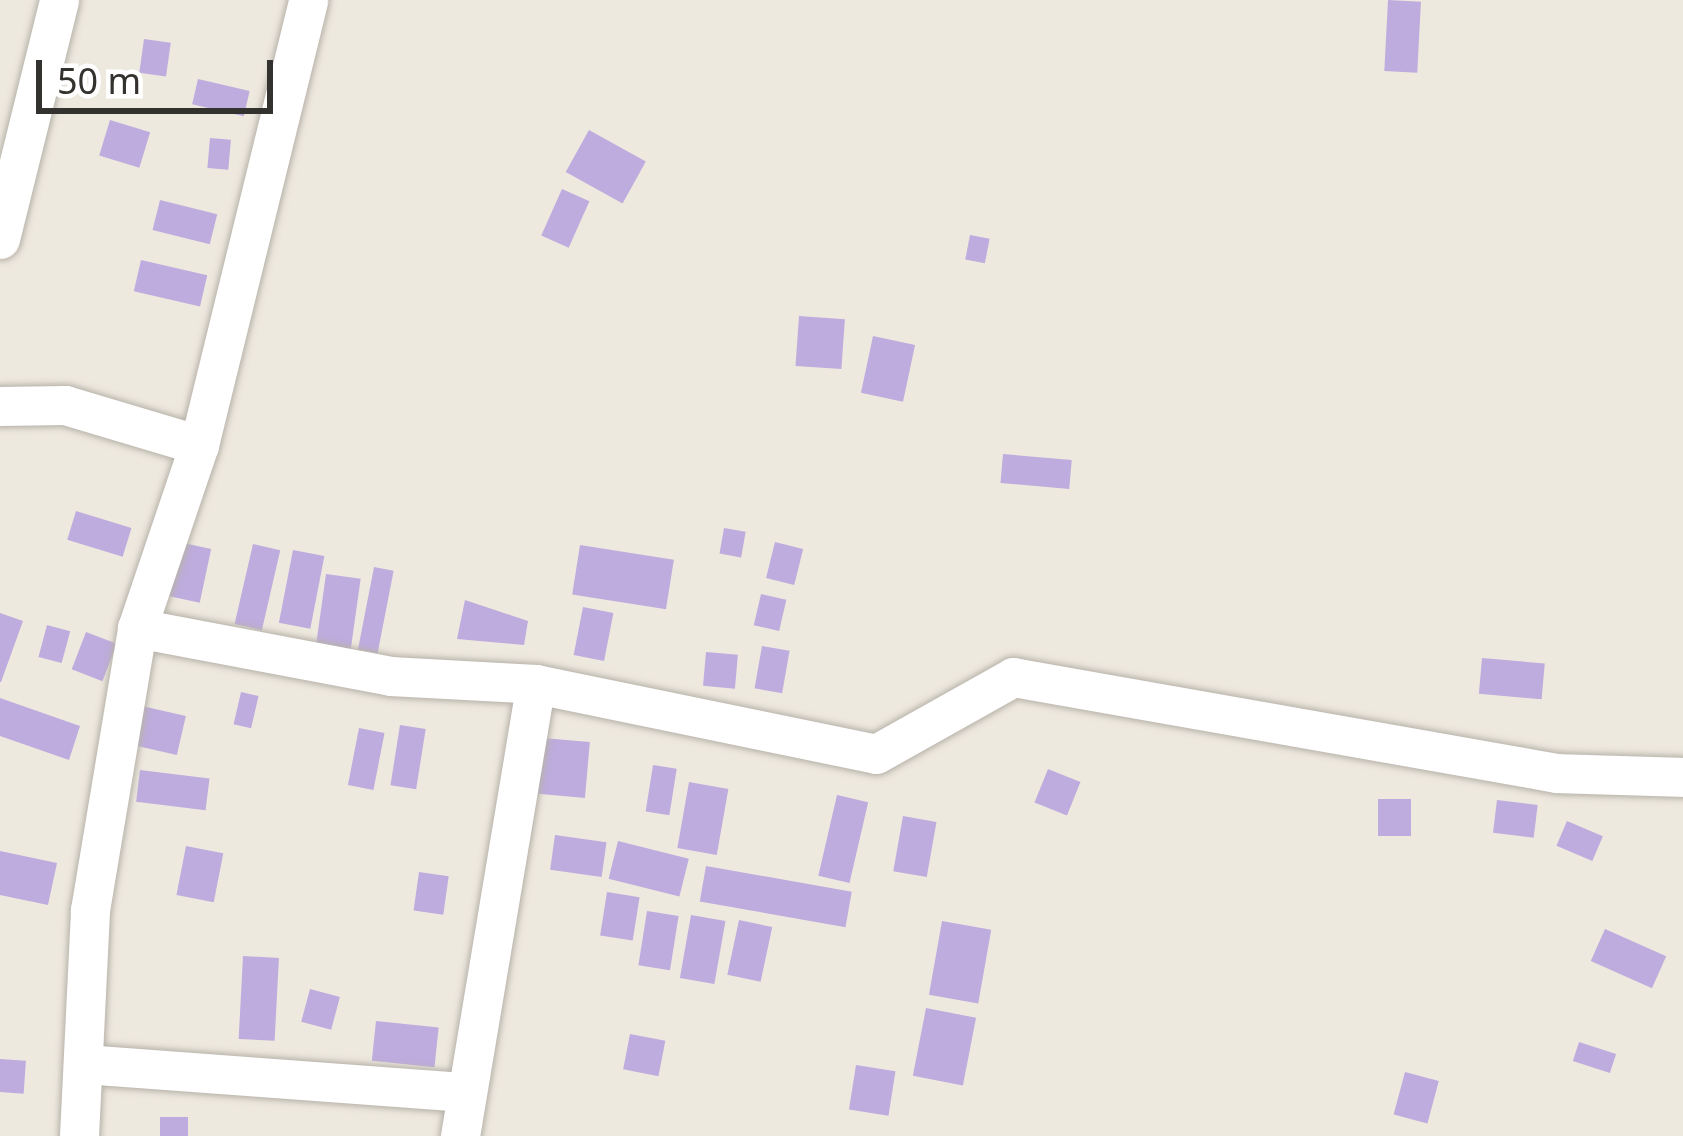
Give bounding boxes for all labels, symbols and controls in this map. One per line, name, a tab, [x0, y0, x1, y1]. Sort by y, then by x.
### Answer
scale bar	[42, 36, 279, 110]
text: 50 m	[57, 56, 141, 105]

